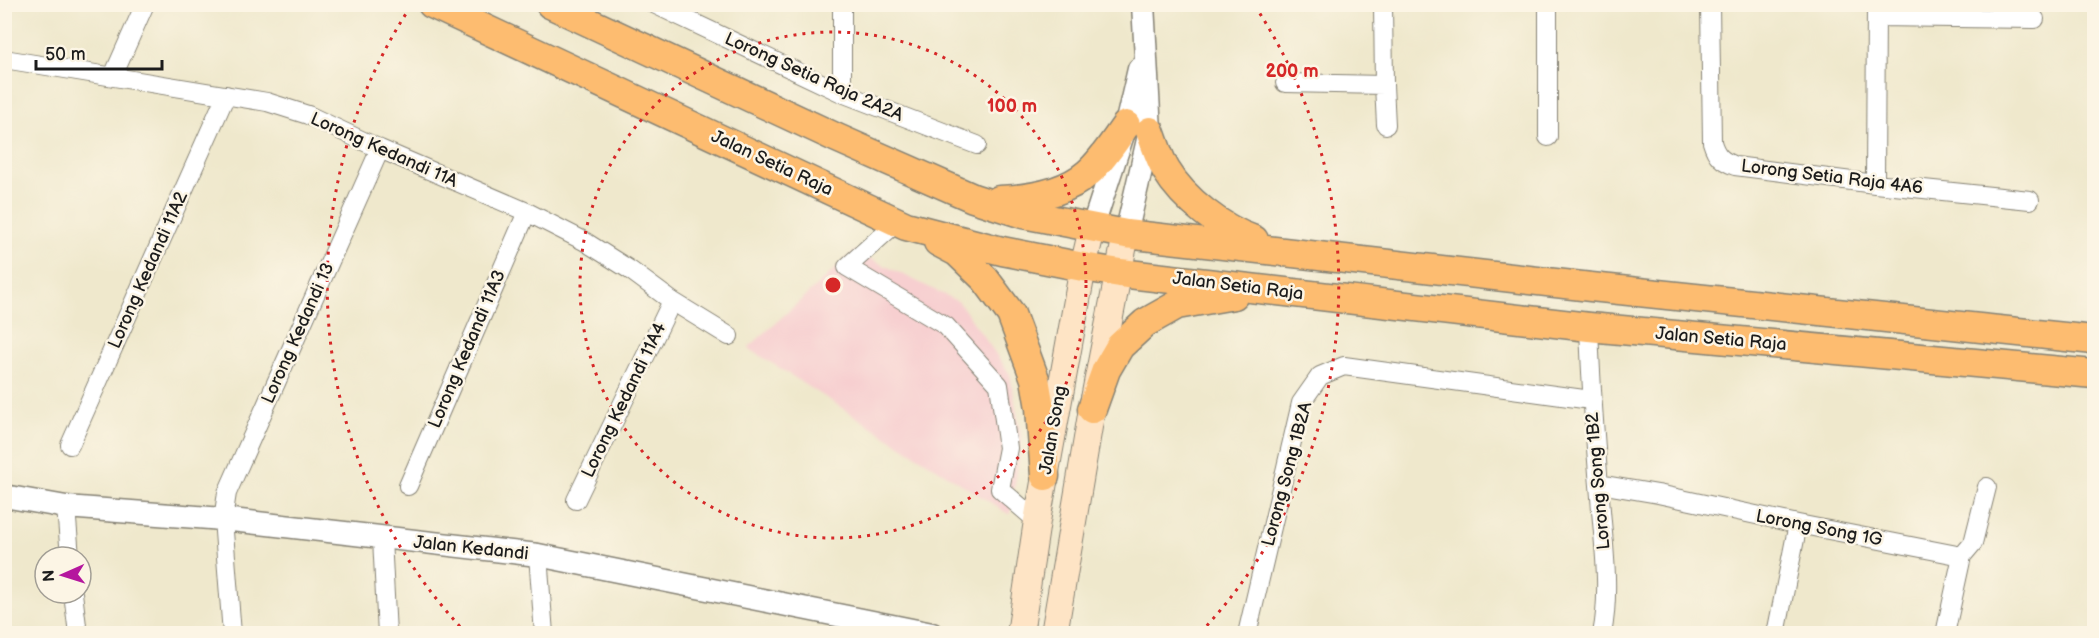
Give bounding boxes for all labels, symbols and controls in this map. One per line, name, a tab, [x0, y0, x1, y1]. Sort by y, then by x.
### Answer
street label: Lorong Setia Raja 2A2A	[721, 28, 907, 126]
scale bar	[36, 33, 162, 71]
text: 50 m	[45, 44, 86, 65]
text: 200 m	[1265, 61, 1319, 82]
text: 100 m	[987, 96, 1037, 117]
street label: Lorong Kedandi 11A	[307, 108, 461, 192]
street label: Jalan Setia Raja	[708, 126, 836, 200]
street label: Lorong Setia Raja 4A6	[1740, 155, 1924, 199]
street label: Lorong Kedandi 11A2	[104, 188, 192, 352]
street label: Lorong Kedandi 13	[258, 259, 338, 407]
street label: Lorong Kedandi 11A3	[424, 267, 510, 431]
street label: Jalan Setia Raja	[1171, 268, 1305, 304]
centre of rings	[823, 275, 843, 295]
street label: Lorong Kedandi 11A4	[577, 319, 671, 481]
street label: Jalan Setia Raja	[1654, 323, 1788, 355]
street label: Jalan Song	[1035, 384, 1071, 476]
street label: Lorong Song 1B2A	[1258, 399, 1316, 549]
street label: Lorong Song 1B2	[1581, 411, 1614, 551]
street label: Lorong Song 1G	[1754, 505, 1884, 551]
street label: Jalan Kedandi	[412, 532, 530, 564]
north arrow	[33, 545, 93, 605]
text: N	[40, 569, 59, 582]

